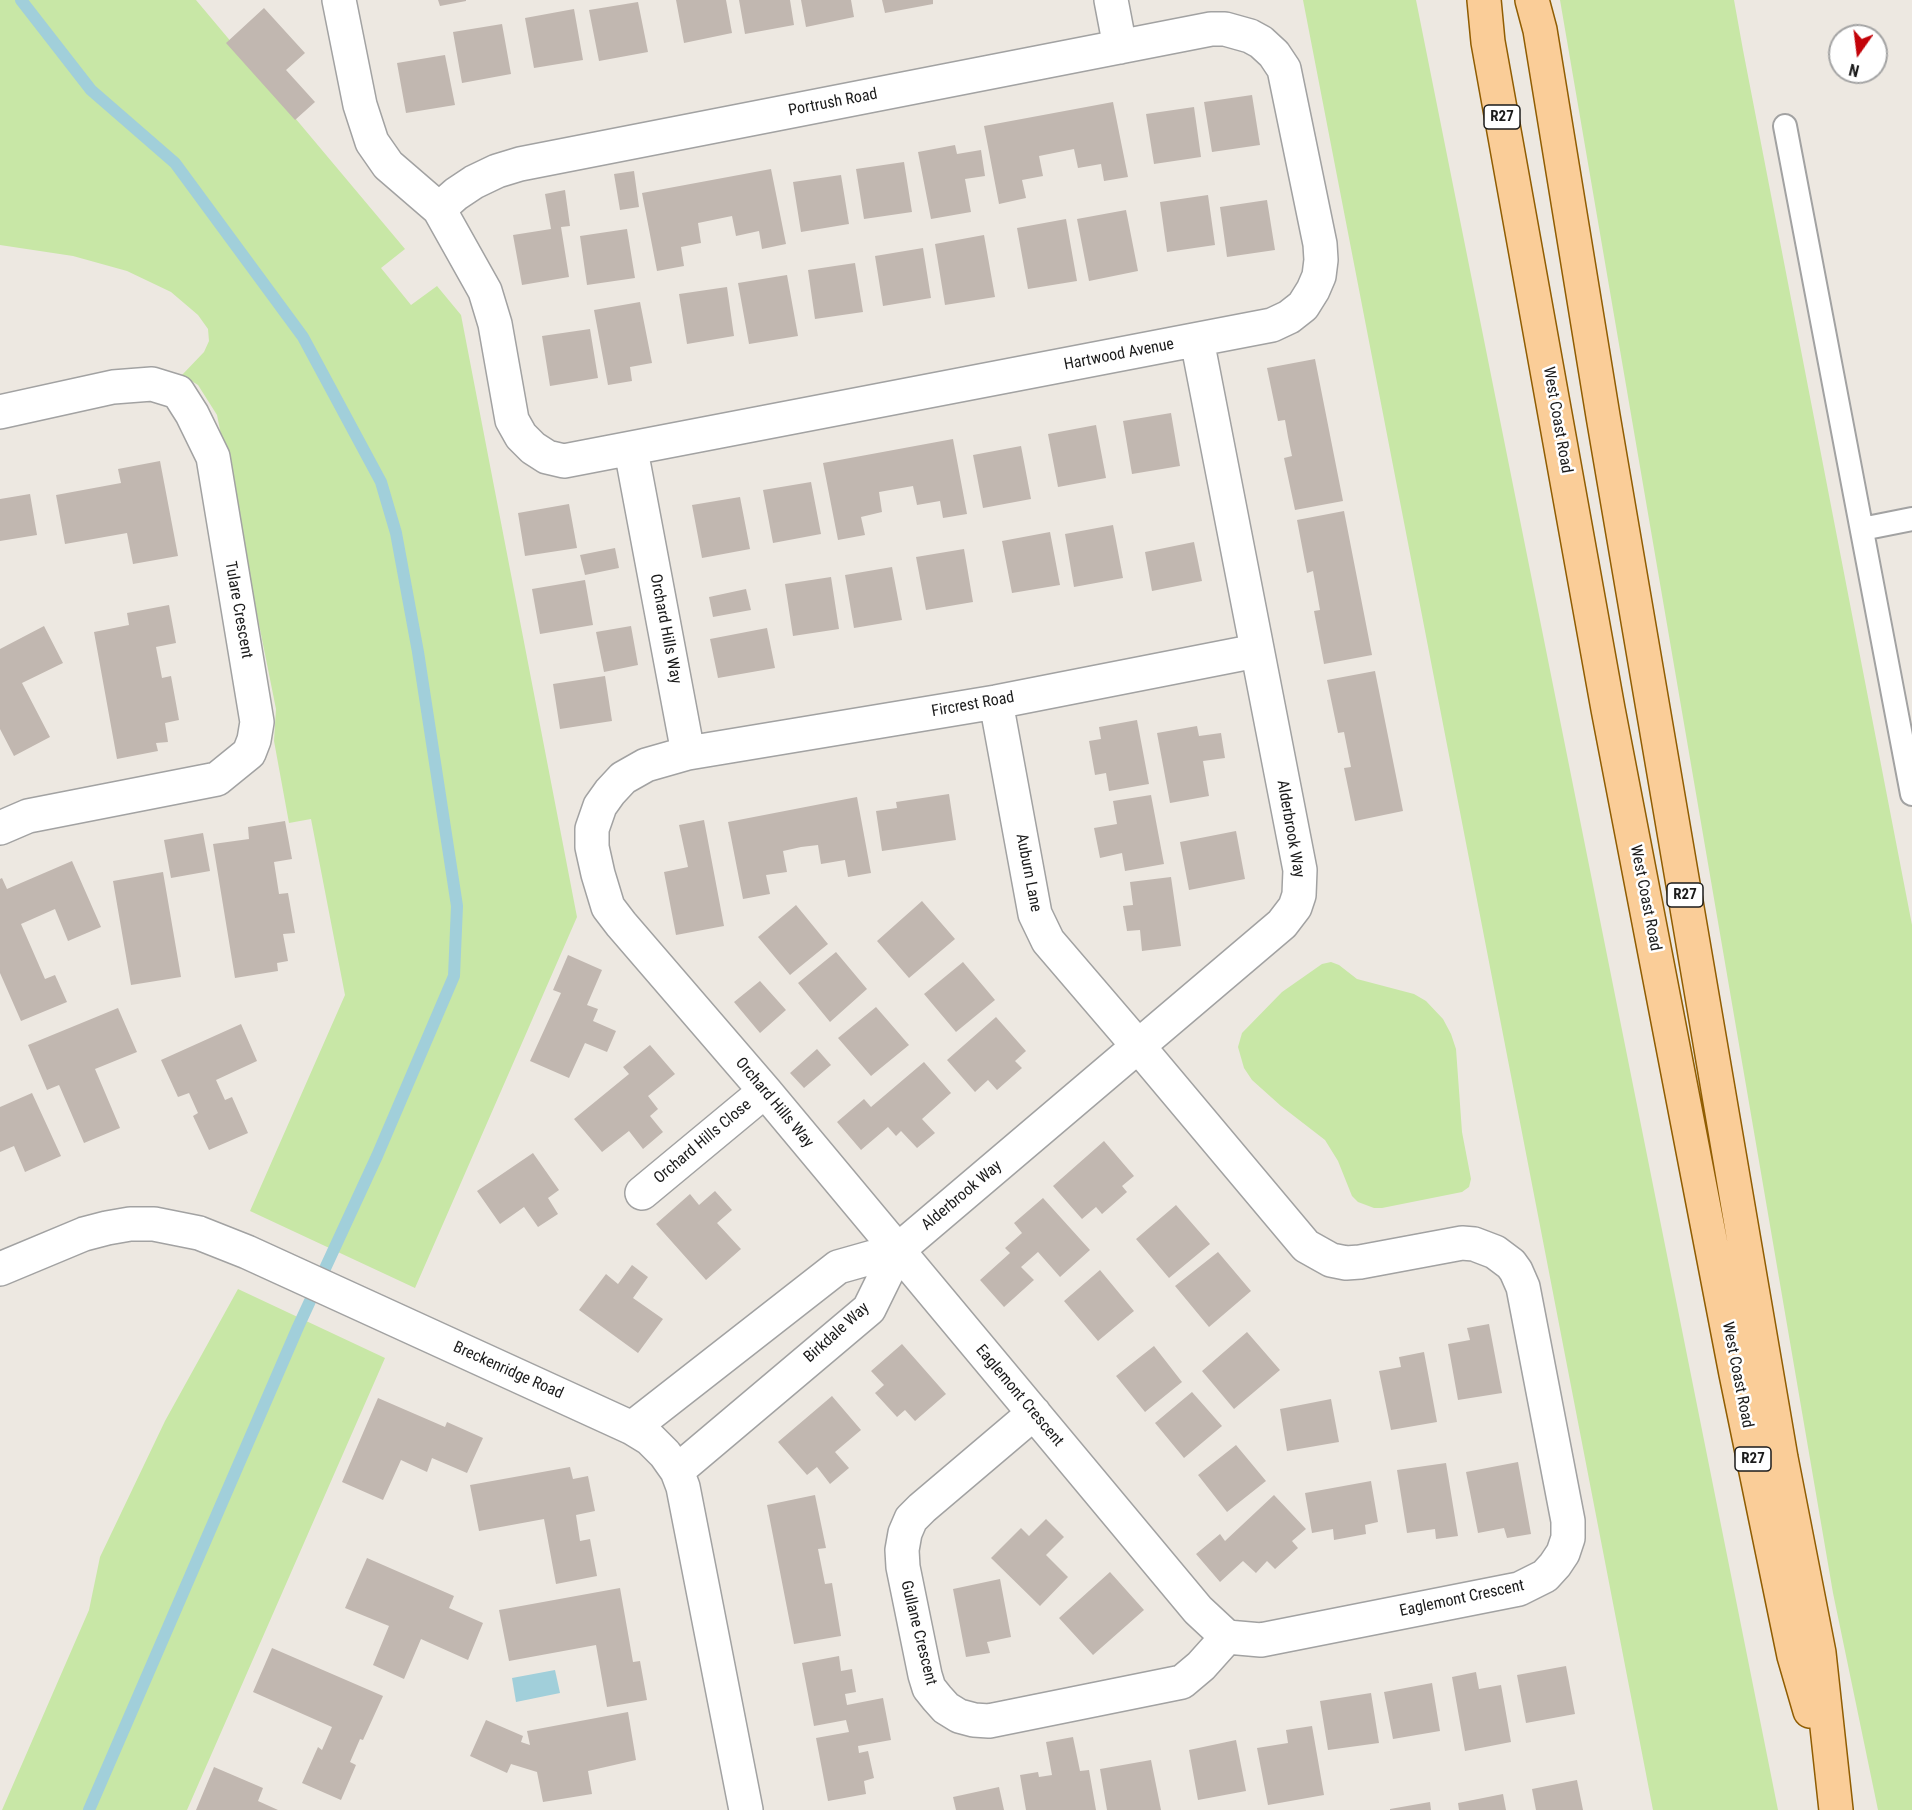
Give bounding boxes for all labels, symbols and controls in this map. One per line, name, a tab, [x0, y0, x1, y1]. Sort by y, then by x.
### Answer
north arrow	[1828, 24, 1888, 84]
text: N	[1847, 60, 1861, 80]
street label: Portrush Road	[787, 85, 879, 121]
road number: R27	[1484, 105, 1520, 129]
street label: Hartwood Avenue	[1062, 335, 1176, 375]
street label: West Coast Road	[1538, 365, 1576, 475]
street label: Tulare Crescent	[220, 560, 256, 660]
street label: Orchard Hills Way	[645, 572, 685, 686]
street label: Fircrest Road	[930, 688, 1016, 722]
street label: Alderbrook Way	[1272, 779, 1308, 879]
street label: Auburn Lane	[1011, 832, 1045, 914]
street label: West Coast Road	[1625, 843, 1665, 953]
road number: R27	[1667, 883, 1703, 907]
street label: Orchard Hills Way	[731, 1054, 817, 1152]
street label: Orchard Hills Close	[651, 1096, 755, 1188]
street label: Alderbrook Way	[918, 1157, 1006, 1235]
street label: Birkdale Way	[801, 1299, 873, 1367]
street label: West Coast Road	[1717, 1320, 1757, 1430]
street label: Breckenridge Road	[450, 1338, 566, 1404]
street label: Eaglemont Crescent	[971, 1341, 1067, 1451]
road number: R27	[1735, 1447, 1771, 1471]
street label: Eaglemont Crescent	[1398, 1576, 1526, 1622]
street label: Gullane Crescent	[896, 1579, 940, 1687]

